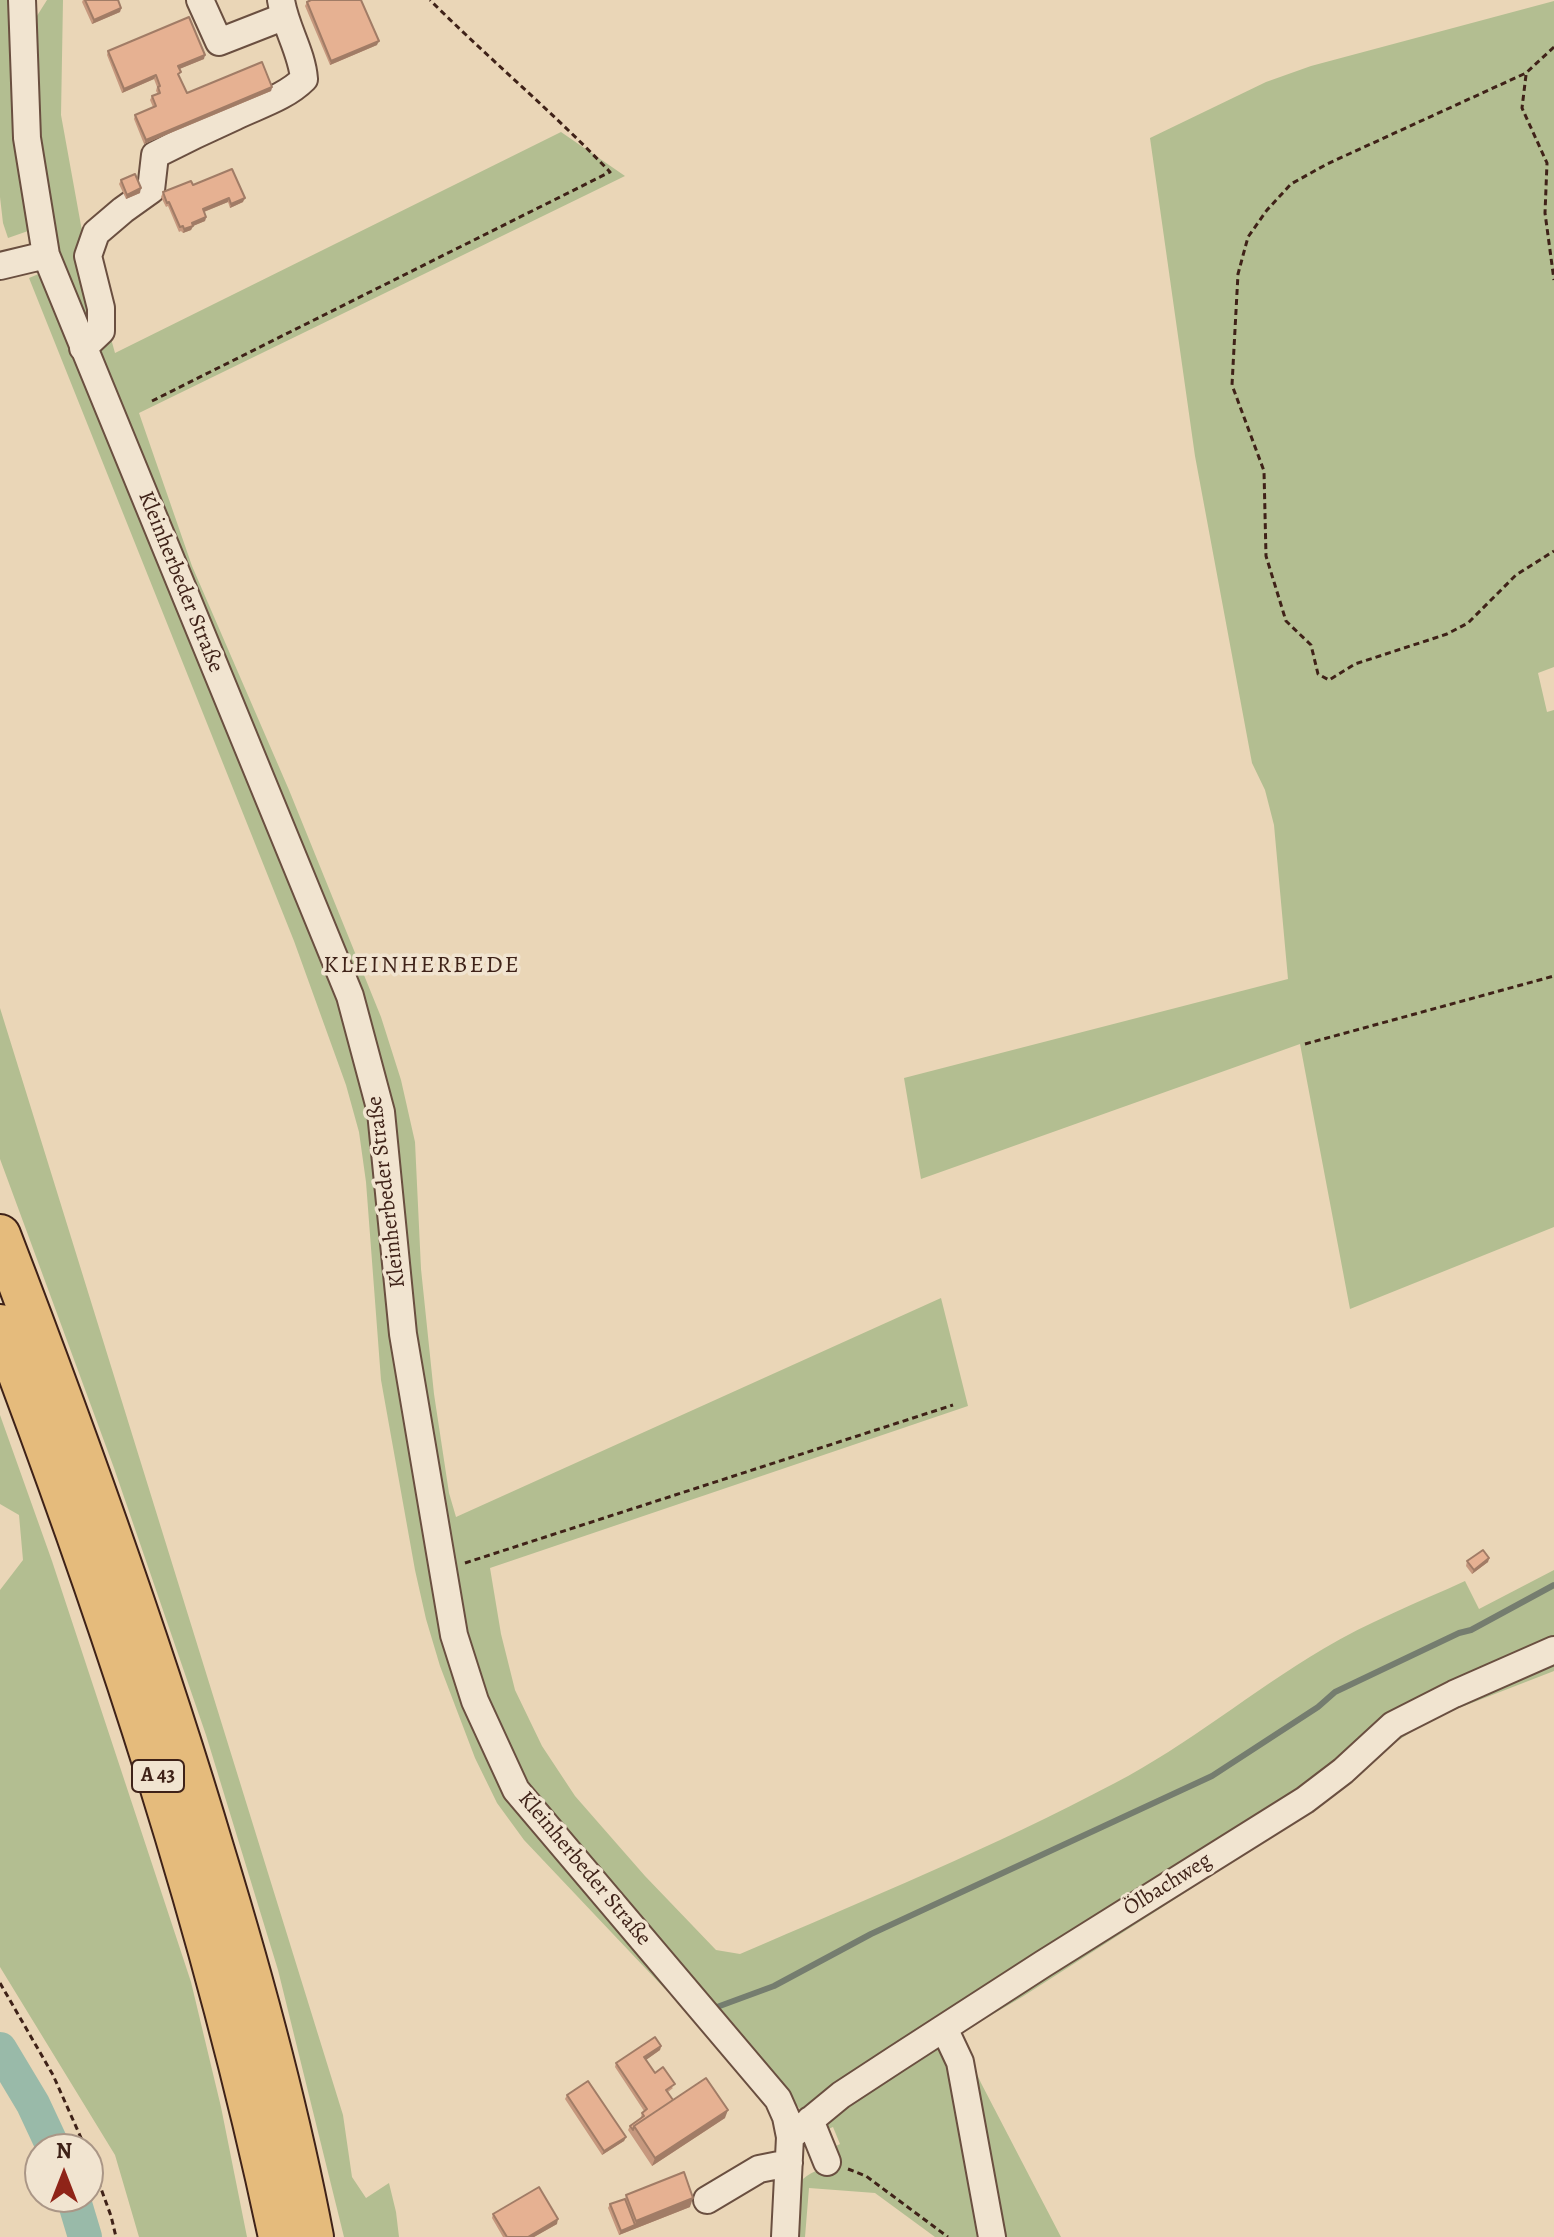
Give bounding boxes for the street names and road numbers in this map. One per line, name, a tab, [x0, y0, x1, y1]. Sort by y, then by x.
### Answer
street label: Kleinherbeder Straße	[132, 488, 228, 676]
street label: Kleinherbeder Straße	[362, 1095, 412, 1289]
road number: A 43	[132, 1760, 184, 1792]
street label: Kleinherbeder Straße	[512, 1787, 656, 1951]
street label: Ölbachweg	[1119, 1848, 1217, 1922]

